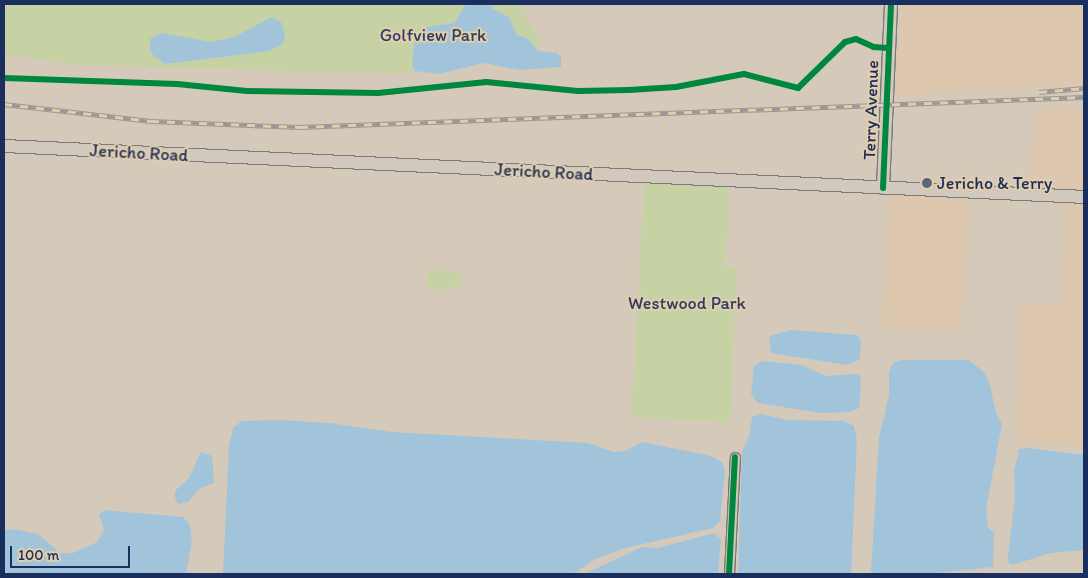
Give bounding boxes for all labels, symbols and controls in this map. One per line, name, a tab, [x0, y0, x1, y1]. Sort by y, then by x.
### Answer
park label: Golfview Park	[380, 24, 486, 46]
street label: Terry Avenue	[858, 60, 884, 160]
street label: Jericho Road	[89, 140, 189, 166]
street label: Jericho Road	[494, 159, 594, 185]
place label: Jericho & Terry	[937, 172, 1052, 194]
marker: Jericho & Terry	[921, 177, 933, 189]
park label: Westwood Park	[628, 292, 746, 314]
scale bar	[12, 536, 132, 568]
text: 100 m	[18, 546, 59, 564]

